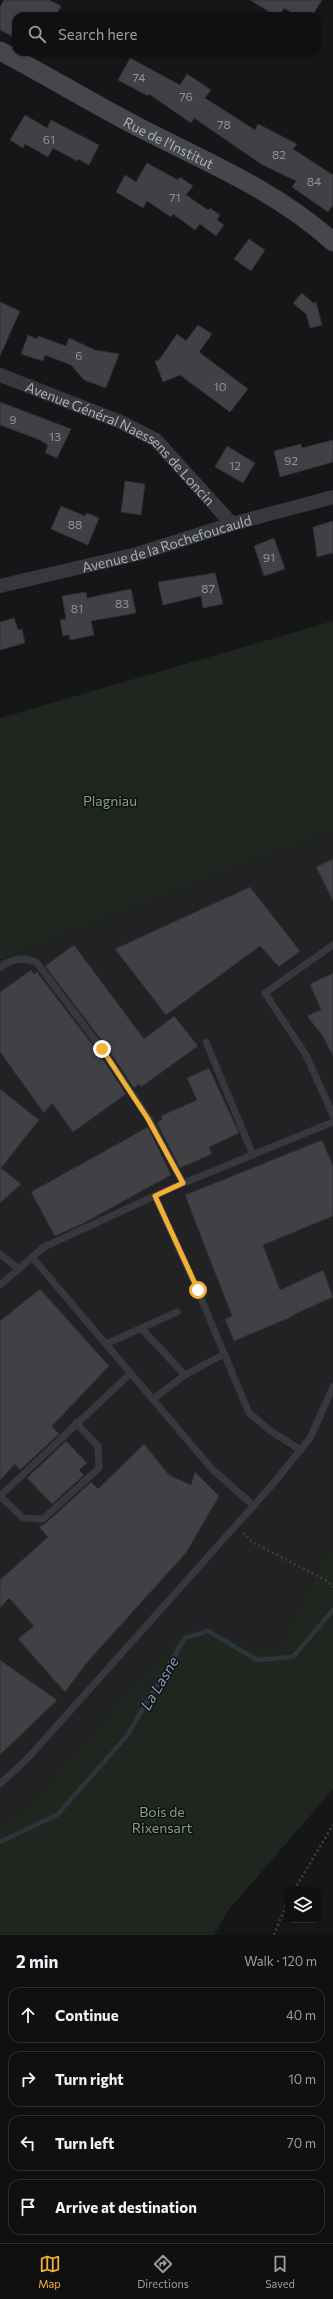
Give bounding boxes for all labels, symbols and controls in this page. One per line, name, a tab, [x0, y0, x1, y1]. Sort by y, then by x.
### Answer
search box	[12, 12, 321, 56]
icon: search	[26, 23, 48, 45]
text: Search here	[58, 25, 137, 43]
house number: 74	[133, 70, 145, 84]
house number: 76	[179, 89, 193, 103]
street label: Rue de l'Institut	[121, 112, 217, 172]
house number: 78	[217, 117, 231, 131]
house number: 61	[43, 132, 55, 146]
house number: 82	[272, 147, 286, 161]
house number: 84	[307, 174, 321, 188]
house number: 71	[169, 190, 181, 204]
house number: 6	[75, 348, 83, 362]
street label: Avenue Général Naessens de Loncin	[23, 377, 219, 508]
house number: 10	[214, 379, 227, 393]
house number: 9	[9, 412, 17, 426]
house number: 13	[49, 429, 61, 443]
house number: 92	[284, 453, 298, 467]
house number: 12	[229, 458, 241, 472]
street label: Avenue de la Rochefoucauld	[80, 511, 253, 575]
house number: 88	[68, 517, 82, 531]
house number: 91	[263, 550, 275, 564]
house number: 87	[201, 581, 215, 595]
house number: 83	[115, 596, 129, 610]
house number: 81	[71, 601, 83, 615]
park label: Plagniau	[83, 792, 137, 809]
route end	[93, 1040, 111, 1058]
route start	[189, 1281, 207, 1299]
water label: La Lasne	[136, 1653, 182, 1713]
park label: Bois de Rixensart	[132, 1803, 193, 1836]
map controls	[285, 1887, 321, 1923]
button: layers	[285, 1887, 321, 1923]
text: 2 min	[16, 1951, 58, 1972]
text: Walk · 120 m	[244, 1953, 317, 1969]
icon: ahead	[17, 2004, 39, 2026]
text: Continue	[55, 2006, 119, 2024]
text: 40 m	[286, 2007, 316, 2023]
icon: right	[17, 2068, 39, 2090]
text: Turn right	[55, 2070, 124, 2088]
text: 10 m	[288, 2071, 316, 2087]
icon: left	[17, 2132, 39, 2154]
text: Turn left	[55, 2134, 114, 2152]
text: 70 m	[287, 2135, 316, 2151]
icon: arrive	[17, 2196, 39, 2218]
text: Arrive at destination	[55, 2198, 197, 2216]
tab: Map	[38, 2253, 61, 2290]
tab: Directions	[137, 2253, 189, 2290]
tab: Saved	[265, 2253, 295, 2290]

